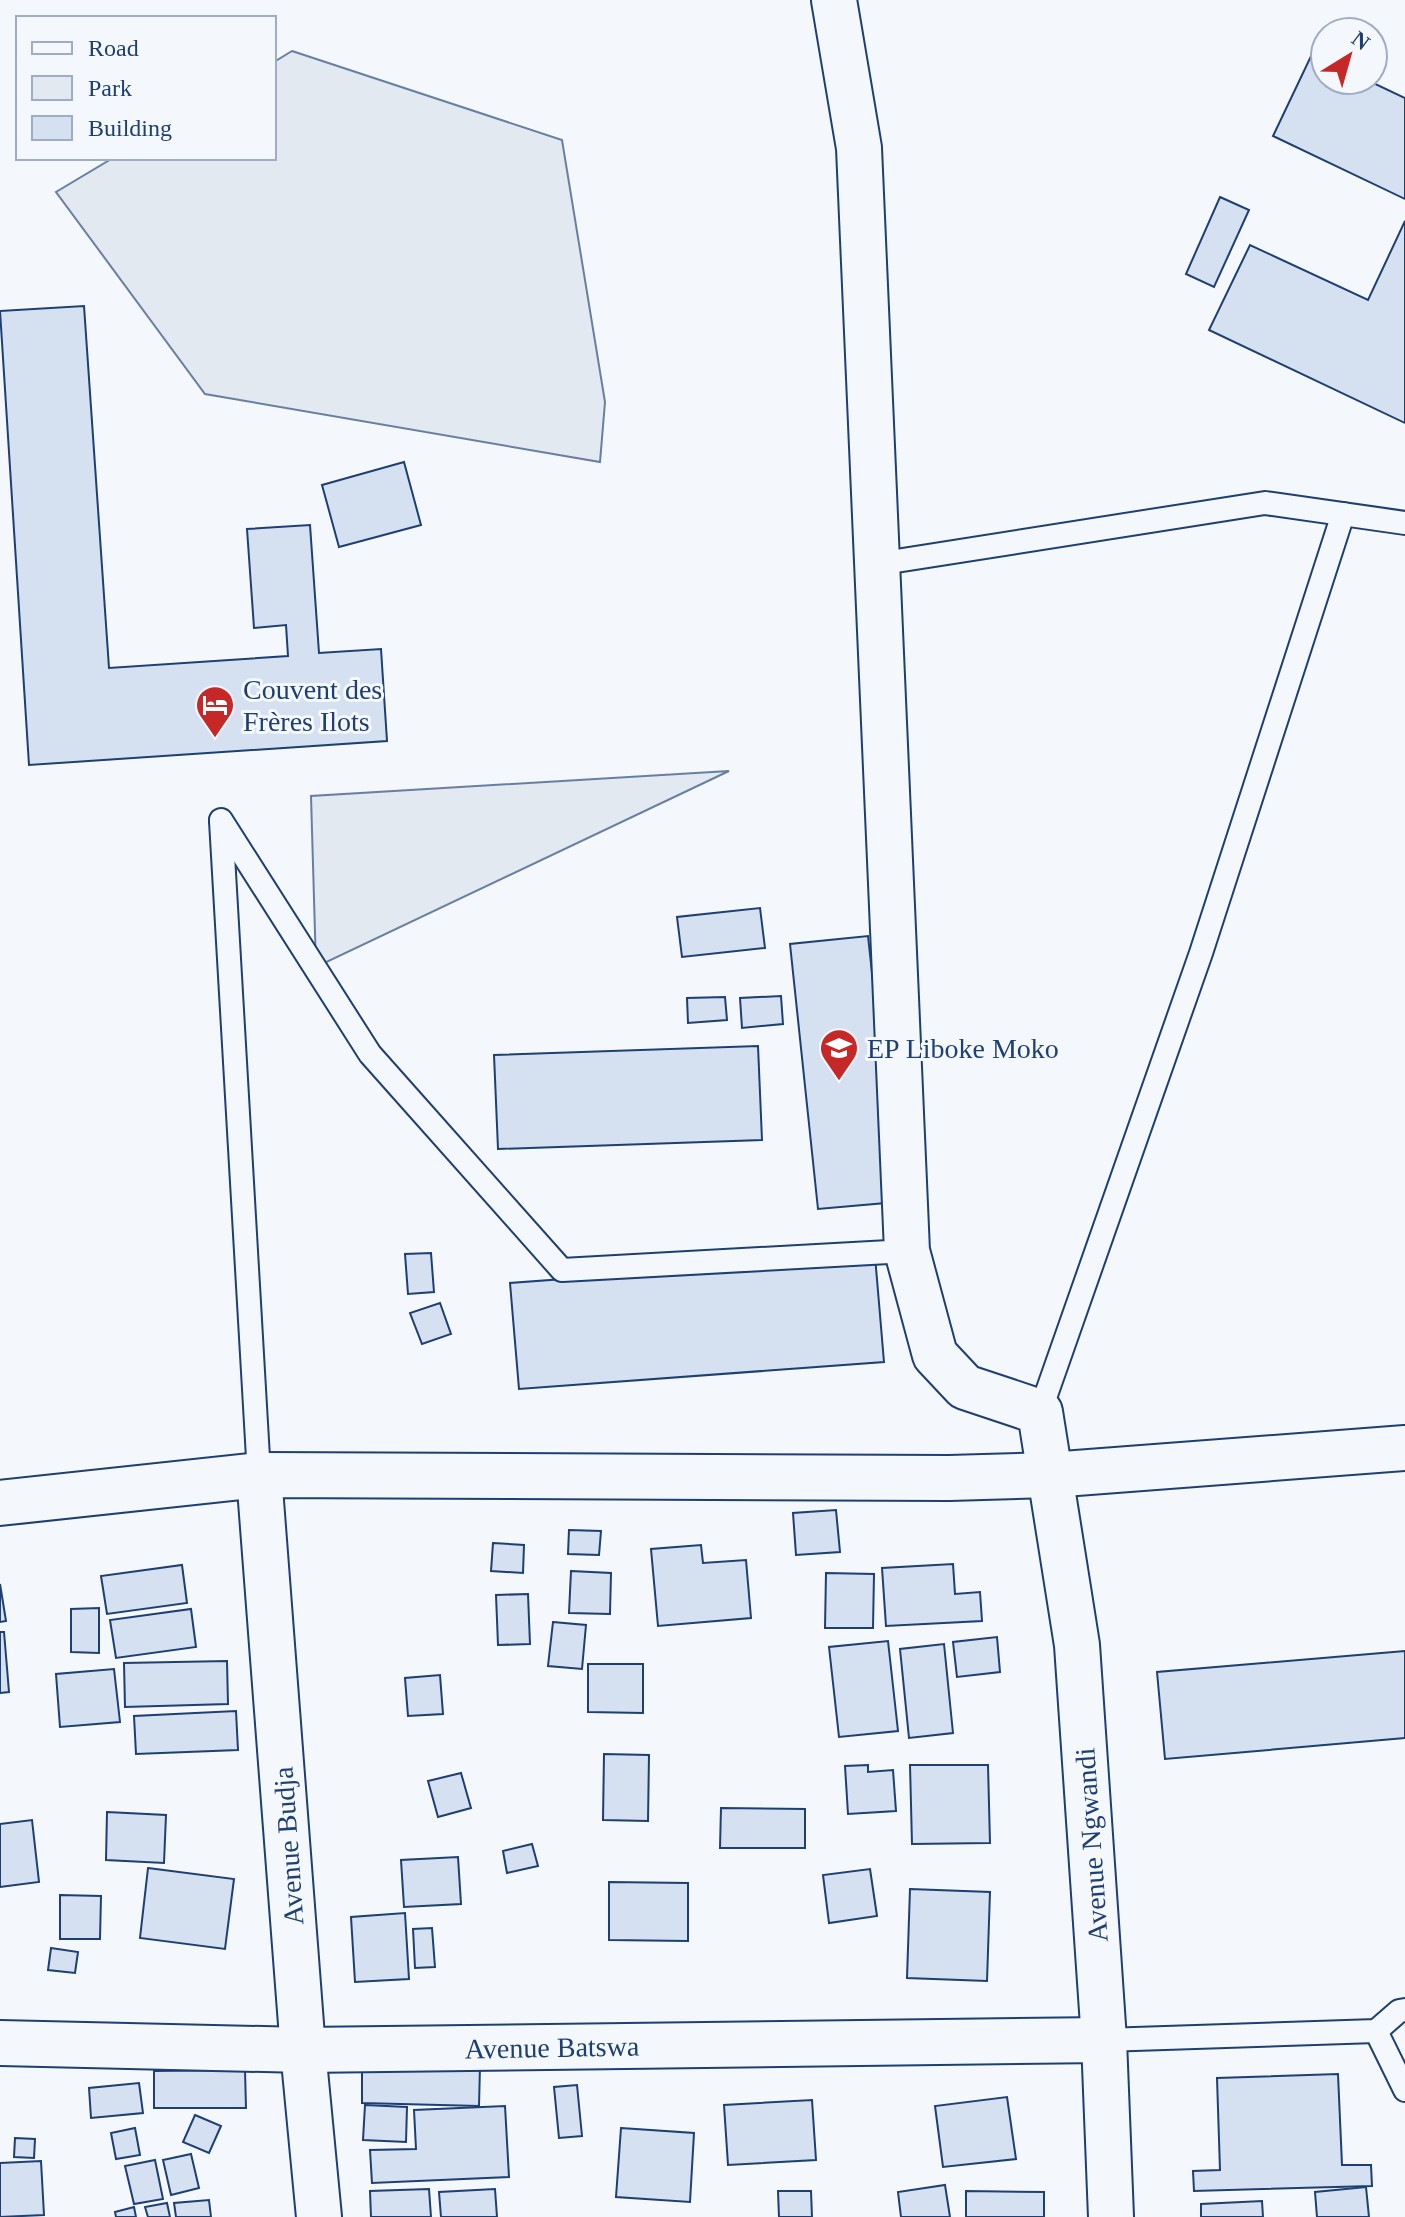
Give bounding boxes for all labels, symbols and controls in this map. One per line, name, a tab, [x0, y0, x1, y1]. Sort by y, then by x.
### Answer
legend	[16, 16, 276, 160]
north arrow	[1309, 16, 1389, 96]
text: N	[1347, 26, 1375, 55]
text: Road	[88, 35, 139, 61]
text: Park	[88, 75, 132, 101]
text: Building	[88, 115, 172, 141]
place label: Couvent des Frères Ilots	[243, 674, 382, 737]
hotel icon: Couvent des Frères Ilots	[194, 684, 236, 739]
school or university icon: EP Liboke Moko	[818, 1027, 860, 1082]
place label: EP Liboke Moko	[867, 1033, 1059, 1064]
street label: Avenue Ngwandi	[1069, 1747, 1114, 1943]
street label: Avenue Budja	[267, 1765, 310, 1926]
street label: Avenue Batswa	[465, 2030, 640, 2065]

